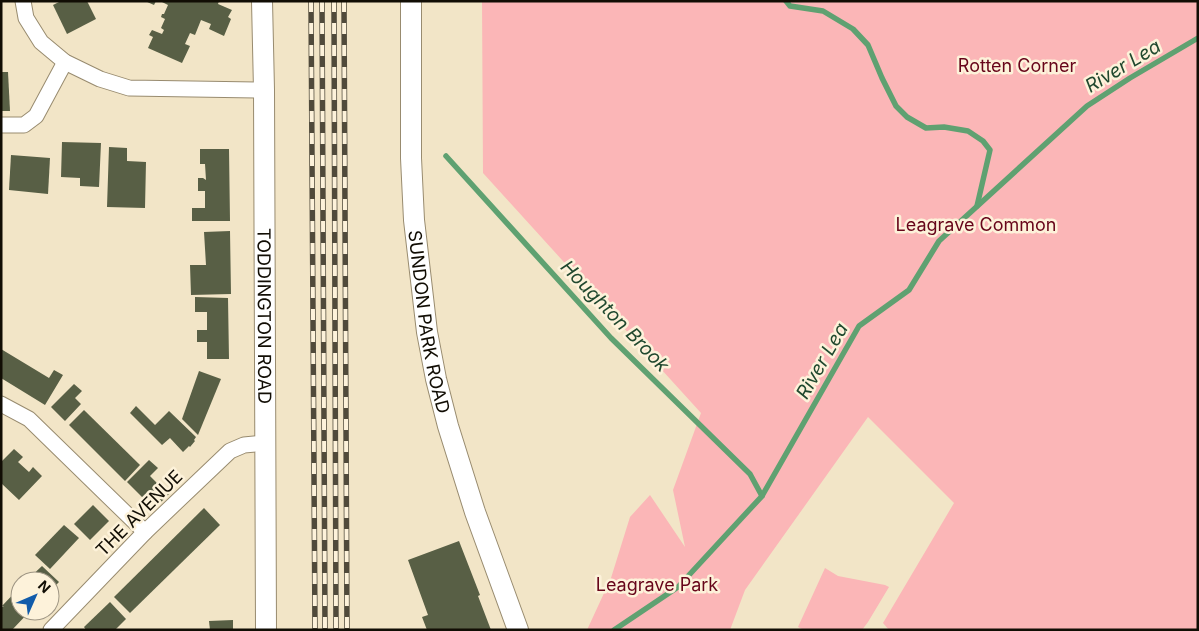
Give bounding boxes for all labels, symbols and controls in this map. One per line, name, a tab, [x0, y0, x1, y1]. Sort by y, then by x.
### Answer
water label: River Lea	[1081, 34, 1165, 97]
park label: Rotten Corner	[958, 55, 1076, 76]
park label: Leagrave Common	[896, 214, 1056, 235]
street label: TODDINGTON ROAD	[254, 228, 276, 404]
street label: SUNDON PARK ROAD	[405, 229, 455, 416]
water label: Houghton Brook	[556, 255, 674, 377]
water label: River Lea	[791, 319, 853, 403]
street label: THE AVENUE	[92, 466, 186, 560]
north arrow	[10, 571, 60, 621]
park label: Leagrave Park	[596, 574, 718, 595]
text: N	[35, 577, 54, 596]

